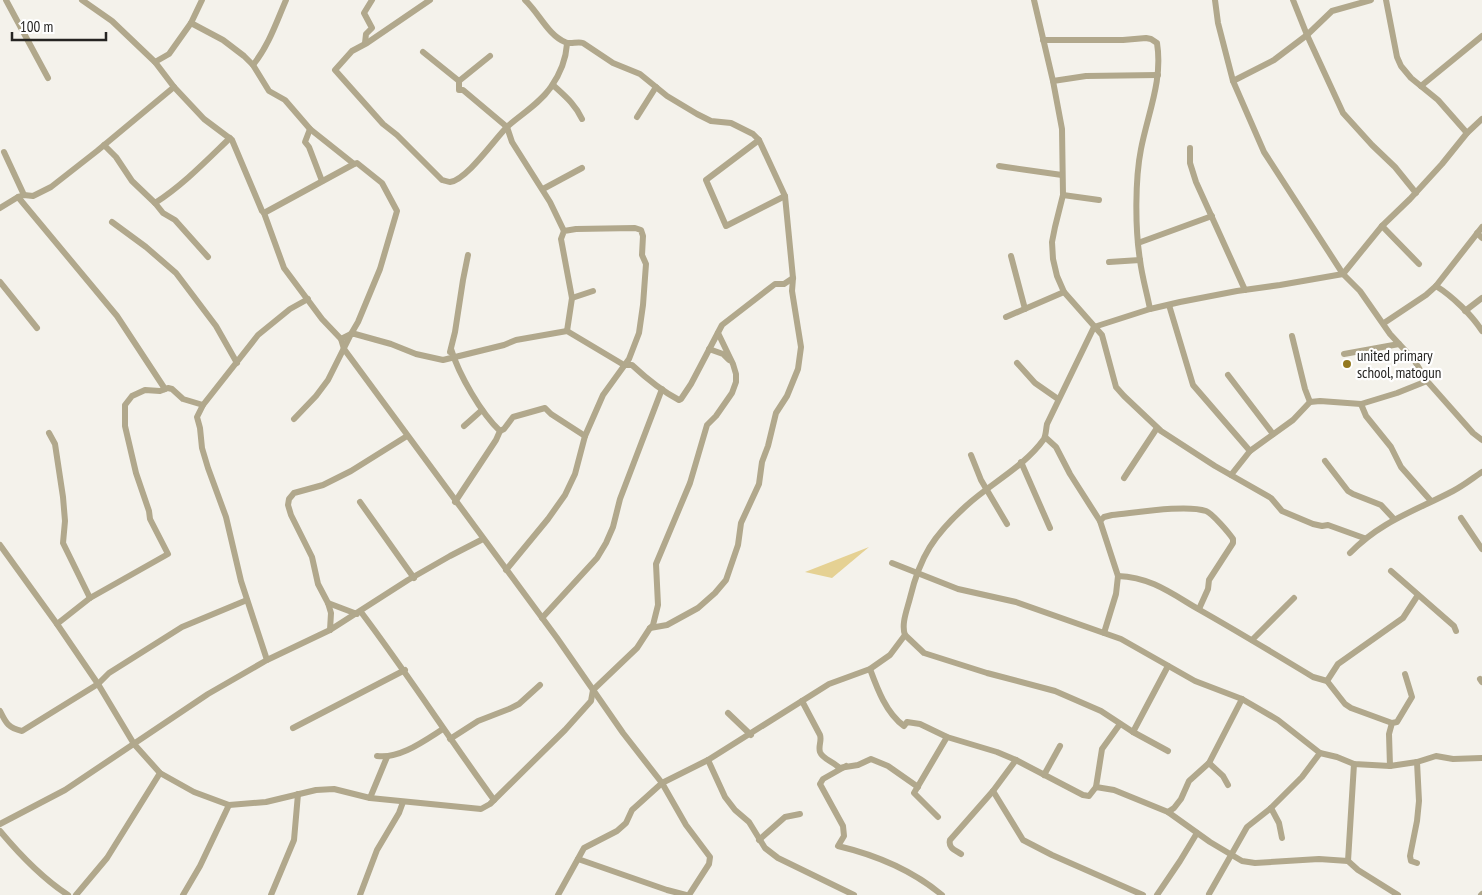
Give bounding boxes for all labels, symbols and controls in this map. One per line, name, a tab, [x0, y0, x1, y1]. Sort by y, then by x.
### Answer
scale bar	[12, 10, 106, 42]
text: 100 m	[20, 17, 53, 36]
place label: united primary school, matogun	[1357, 346, 1441, 382]
marker: united primary school, matogun	[1341, 358, 1353, 370]

